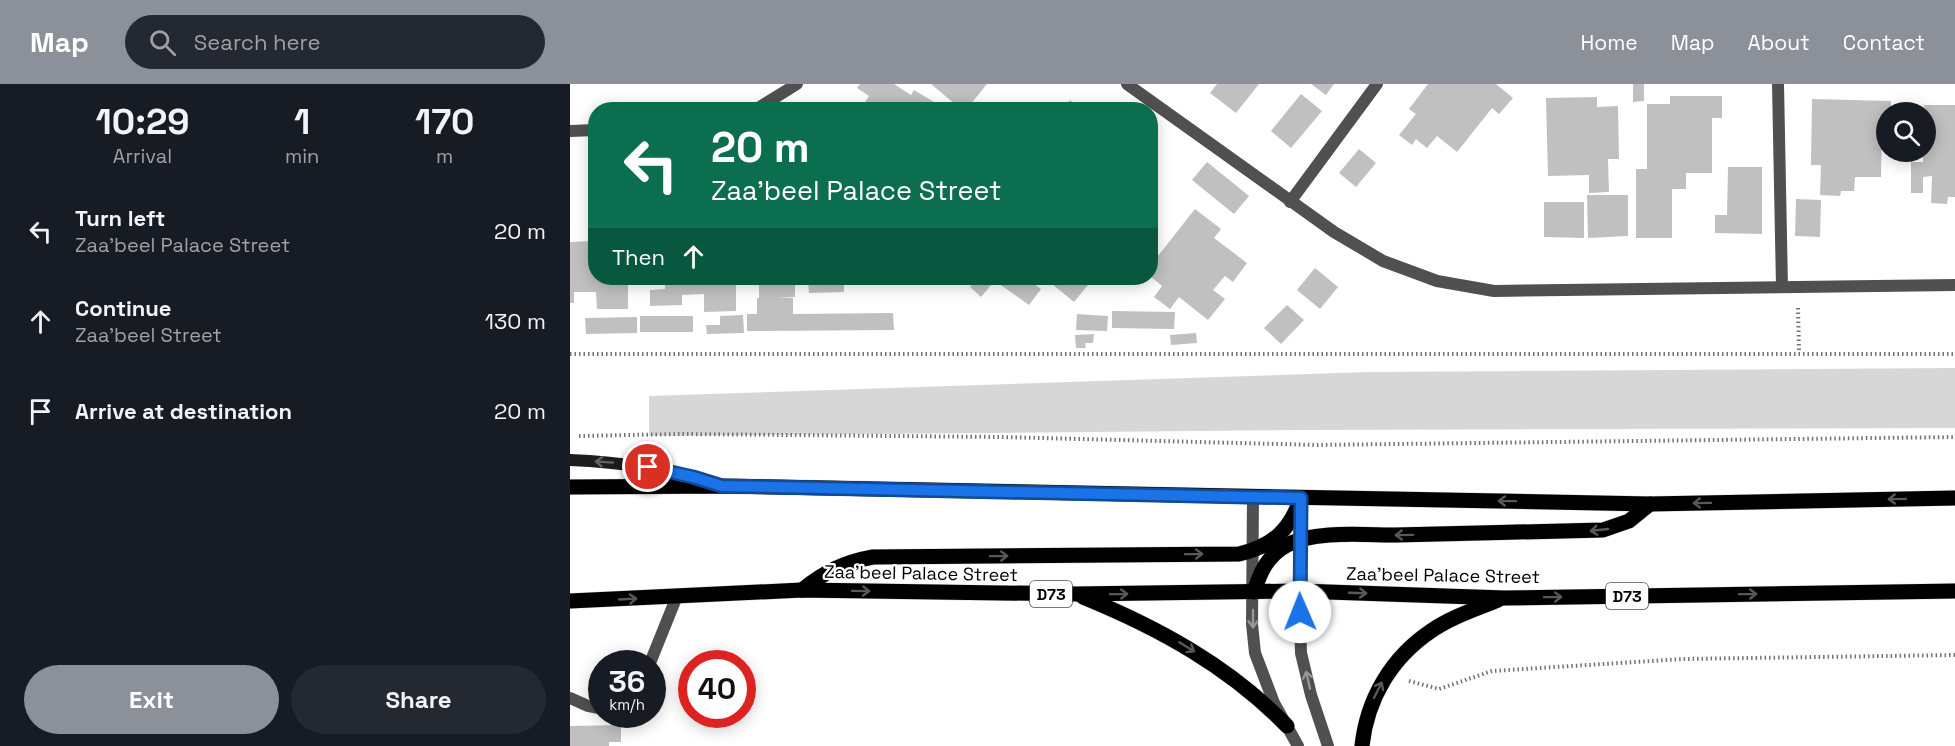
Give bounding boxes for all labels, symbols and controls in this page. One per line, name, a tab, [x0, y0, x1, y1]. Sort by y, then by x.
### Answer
search box	[125, 15, 545, 69]
text: Map	[30, 24, 89, 60]
icon: search	[146, 26, 179, 59]
text: Search here	[194, 28, 321, 56]
text: Home	[1580, 29, 1638, 56]
text: Map	[1671, 29, 1715, 56]
text: About	[1748, 29, 1810, 56]
text: Contact	[1843, 29, 1925, 56]
text: 10:29	[96, 99, 189, 145]
text: 1	[294, 99, 310, 145]
text: 170	[415, 99, 474, 145]
map controls	[1876, 102, 1936, 162]
button: search	[1876, 102, 1936, 162]
text: 20 m	[711, 121, 810, 174]
icon: left	[612, 126, 690, 204]
text: Arrival	[113, 143, 172, 169]
text: min	[285, 143, 319, 169]
text: m	[436, 143, 453, 169]
text: Zaa'beel Palace Street	[711, 173, 1001, 208]
text: Turn left	[75, 204, 165, 232]
icon: left	[24, 215, 57, 248]
text: 20 m	[494, 217, 546, 245]
text: Zaa'beel Palace Street	[75, 232, 290, 258]
icon: ahead	[677, 240, 710, 273]
text: Then	[612, 243, 665, 271]
text: Continue	[75, 294, 171, 322]
icon: ahead	[24, 305, 57, 338]
text: 130 m	[485, 307, 546, 335]
text: Zaa'beel Street	[75, 322, 222, 348]
icon: arrive	[24, 395, 57, 428]
text: Arrive at destination	[75, 397, 292, 425]
text: 20 m	[494, 397, 546, 425]
pin	[622, 441, 673, 492]
icon: arrive	[631, 450, 664, 483]
one-way arrow	[594, 456, 614, 467]
one-way arrow	[1887, 493, 1907, 505]
one-way arrow	[1497, 495, 1517, 507]
one-way arrow	[1692, 497, 1712, 509]
one-way arrow	[1590, 524, 1610, 535]
one-way arrow	[1395, 529, 1415, 540]
one-way arrow	[1183, 548, 1203, 560]
one-way arrow	[988, 550, 1008, 562]
street label: Zaa'beel Palace Street	[824, 560, 1018, 586]
street label: Zaa'beel Palace Street	[1346, 562, 1540, 588]
position arrow	[1268, 580, 1332, 644]
road number: D73	[1030, 581, 1072, 607]
road number: D73	[1606, 583, 1648, 609]
one-way arrow	[850, 585, 870, 597]
one-way arrow	[1108, 588, 1128, 600]
one-way arrow	[1347, 588, 1367, 599]
one-way arrow	[1737, 588, 1757, 600]
one-way arrow	[1542, 592, 1562, 603]
one-way arrow	[618, 593, 638, 604]
one-way arrow	[1247, 608, 1259, 628]
one-way arrow	[1178, 641, 1195, 654]
speed limit sign: 40	[678, 650, 756, 728]
text: 36	[609, 662, 645, 701]
button: Exit	[24, 665, 279, 734]
button: Share	[291, 665, 546, 734]
one-way arrow	[1301, 671, 1313, 690]
one-way arrow	[1373, 682, 1384, 700]
text: km/h	[609, 695, 645, 714]

